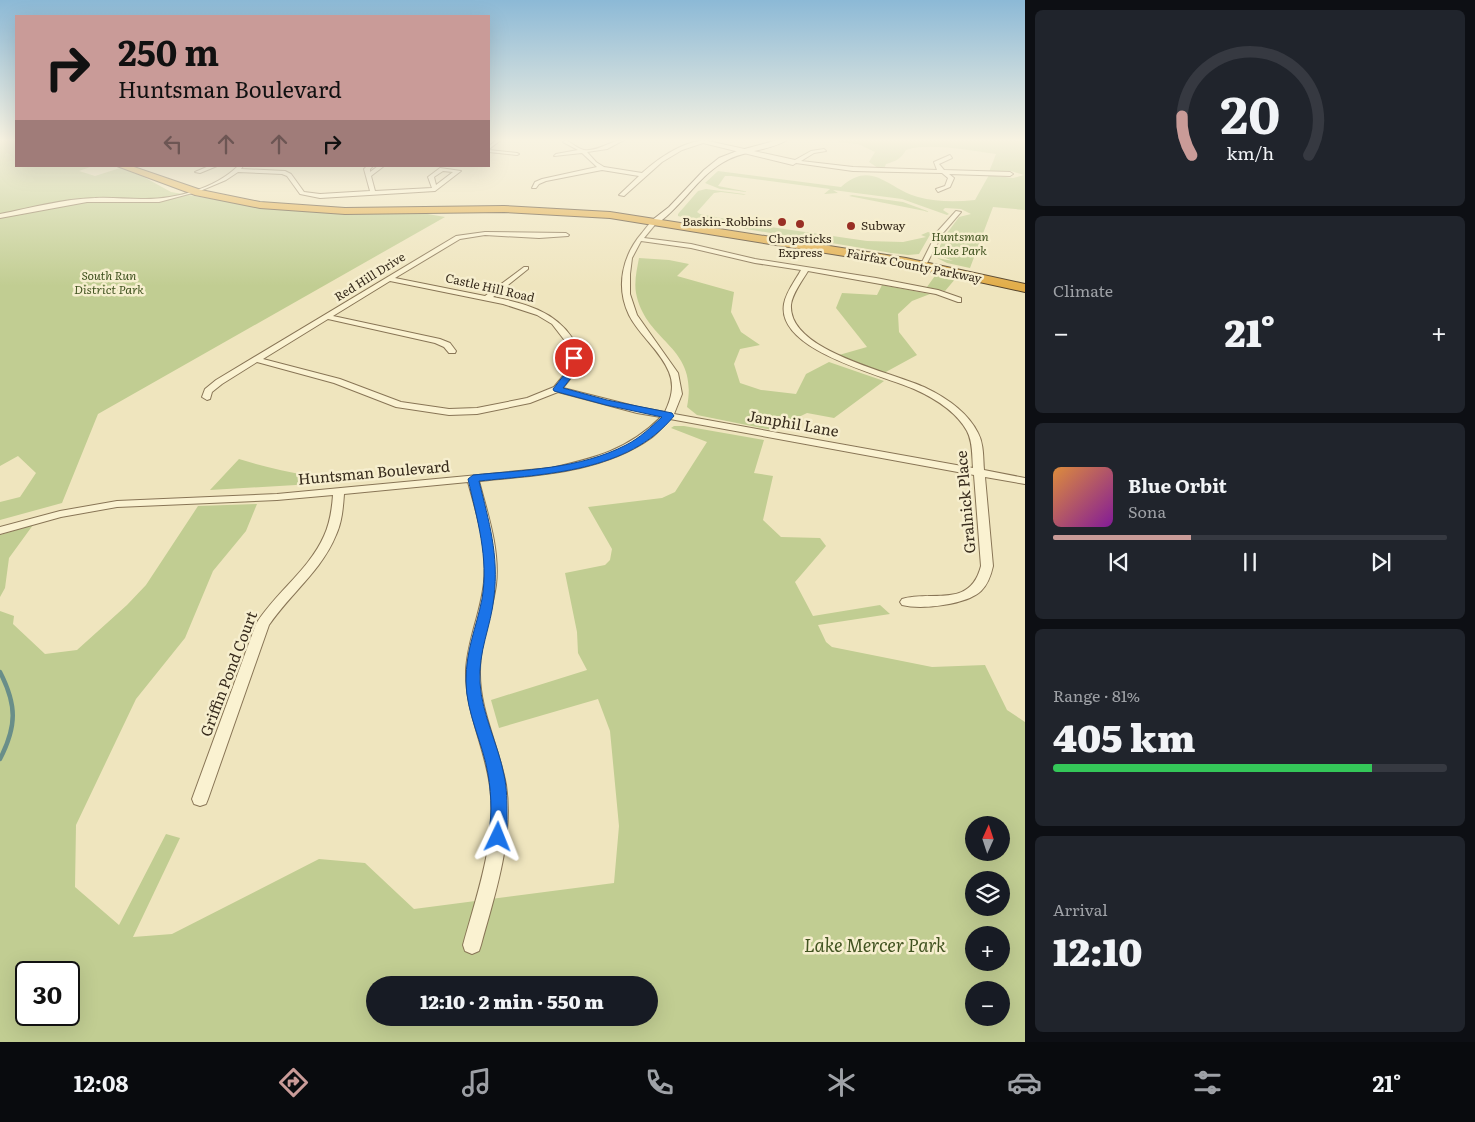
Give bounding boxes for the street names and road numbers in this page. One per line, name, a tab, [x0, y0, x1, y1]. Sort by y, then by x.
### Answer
street label: Fairfax County Parkway	[845, 243, 983, 287]
street label: Red Hill Drive	[331, 247, 408, 305]
street label: Castle Hill Road	[444, 268, 537, 306]
street label: Janphil Lane	[746, 403, 841, 442]
street label: Gralnick Place	[949, 450, 980, 554]
street label: Huntsman Boulevard	[297, 453, 451, 490]
street label: Griffin Pond Court	[193, 607, 262, 739]

